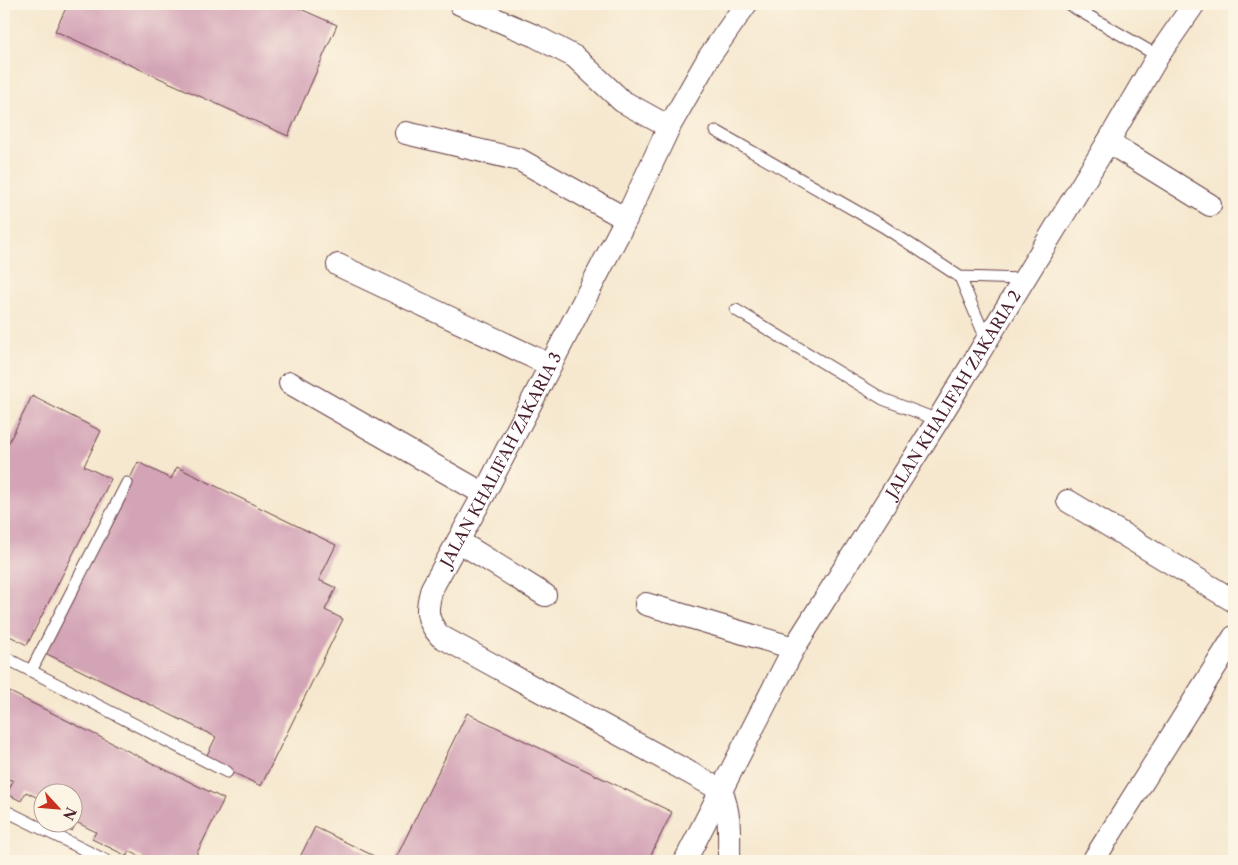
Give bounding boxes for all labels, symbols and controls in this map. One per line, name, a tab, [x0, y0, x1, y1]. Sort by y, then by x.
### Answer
street label: JALAN KHALIFAH ZAKARIA 2	[880, 286, 1025, 504]
street label: JALAN KHALIFAH ZAKARIA 3	[434, 349, 566, 573]
north arrow	[32, 782, 82, 832]
text: N	[59, 804, 80, 823]

